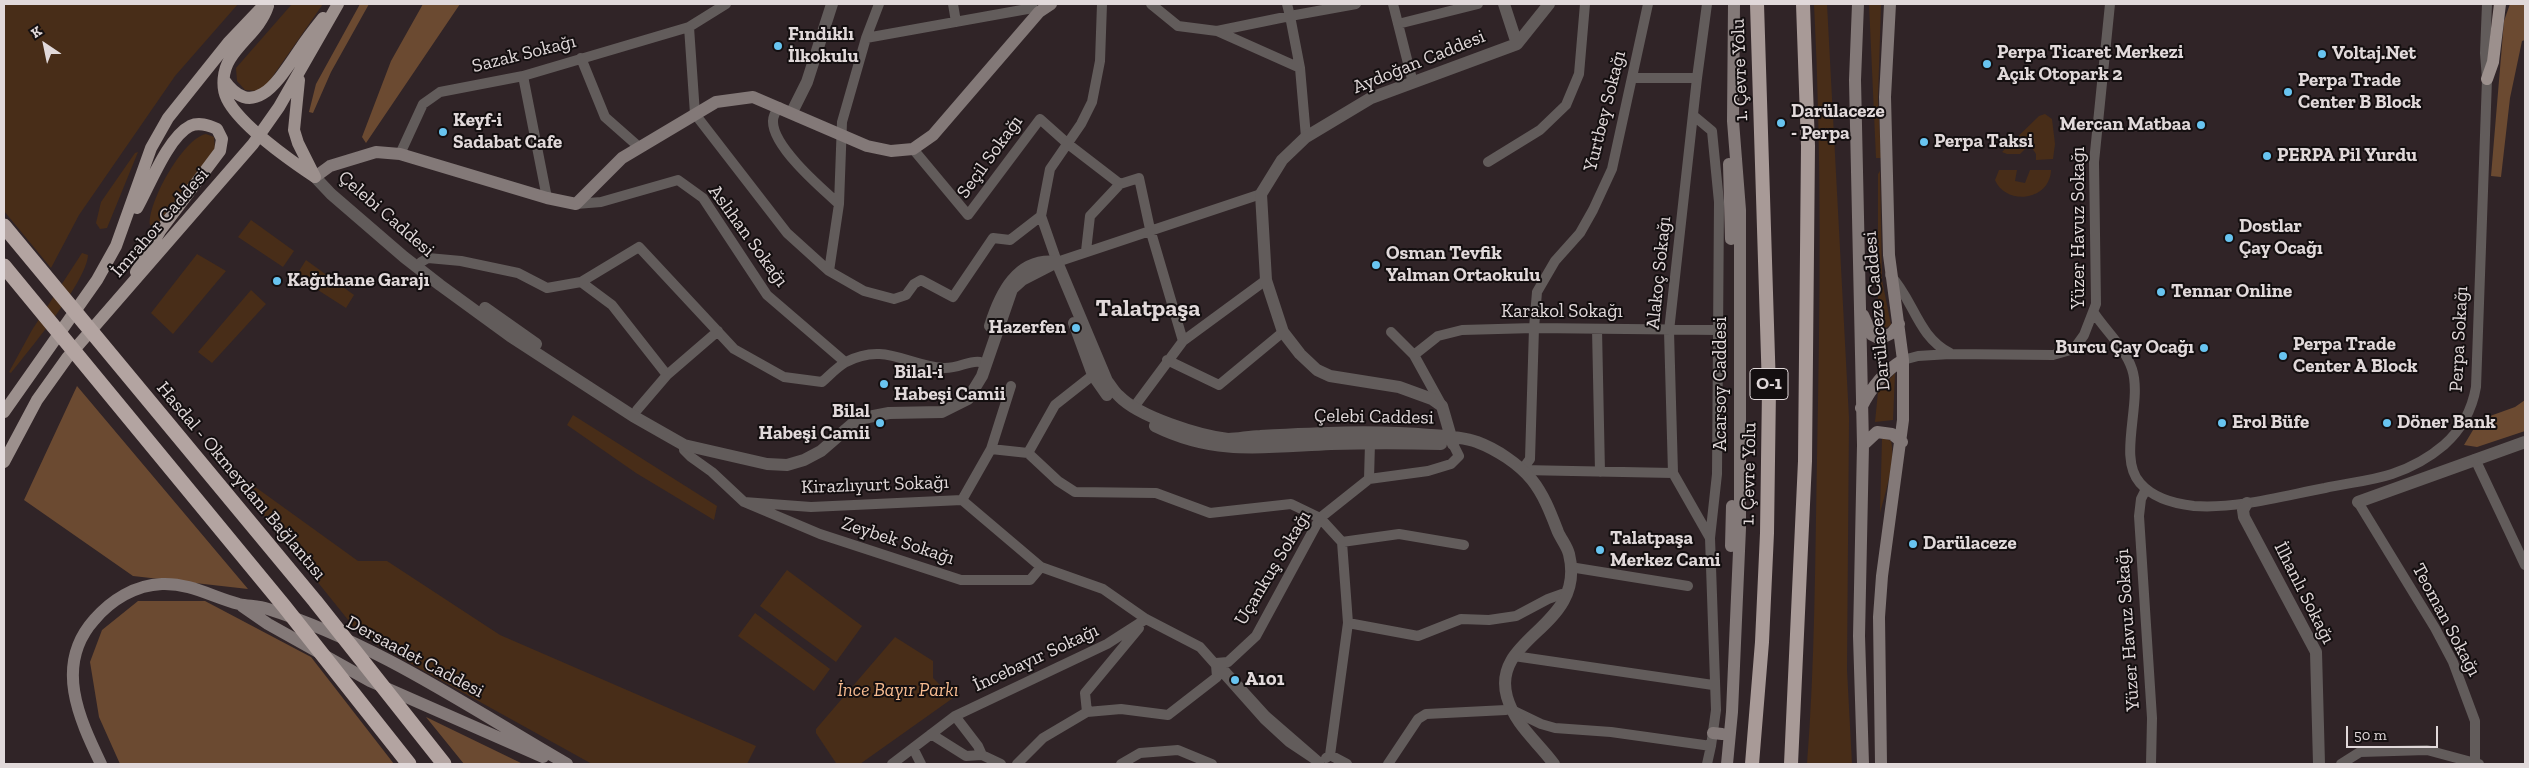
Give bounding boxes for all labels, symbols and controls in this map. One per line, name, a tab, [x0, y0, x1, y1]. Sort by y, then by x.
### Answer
street label: 1. Çevre Yolu	[1727, 18, 1753, 122]
north arrow	[20, 20, 70, 70]
text: K	[28, 22, 45, 42]
place label: Fındıklı İlkokulu	[788, 24, 859, 68]
street label: Aydoğan Caddesi	[1349, 25, 1489, 99]
street label: Sazak Sokağı	[470, 30, 578, 78]
marker: Fındıklı İlkokulu	[772, 40, 784, 52]
place label: Perpa Ticaret Merkezi Açık Otopark 2	[1997, 42, 2183, 86]
place label: Voltaj.Net	[2332, 43, 2416, 65]
street label: Yurtbey Sokağı	[1579, 48, 1631, 174]
marker: Voltaj.Net	[2316, 48, 2328, 60]
marker: Perpa Ticaret Merkezi Açık Otopark 2	[1981, 58, 1993, 70]
place label: Perpa Trade Center B Block	[2298, 70, 2421, 114]
marker: Perpa Trade Center B Block	[2282, 86, 2294, 98]
place label: Darülaceze - Perpa	[1791, 101, 1885, 145]
place label: Keyf-i Sadabat Cafe	[453, 110, 562, 154]
street label: Seçil Sokağı	[952, 111, 1028, 203]
place label: Mercan Matbaa	[2060, 114, 2191, 136]
marker: Darülaceze - Perpa	[1775, 117, 1787, 129]
marker: Mercan Matbaa	[2195, 119, 2207, 131]
marker: Keyf-i Sadabat Cafe	[437, 126, 449, 138]
place label: Perpa Taksi	[1934, 131, 2033, 153]
marker: Perpa Taksi	[1918, 136, 1930, 148]
place label: PERPA Pil Yurdu	[2277, 145, 2417, 167]
street label: Yüzer Havuz Sokağı	[2068, 147, 2090, 309]
marker: PERPA Pil Yurdu	[2261, 150, 2273, 162]
street label: İmrahor Caddesi	[106, 164, 214, 282]
street label: Çelebi Caddesi	[333, 166, 439, 262]
street label: Aslıhan Sokağı	[703, 180, 793, 292]
street label: Alakoç Sokağı	[1642, 215, 1676, 331]
place label: Dostlar Çay Ocağı	[2239, 216, 2323, 260]
street label: Darülaceze Caddesi	[1859, 230, 1895, 392]
marker: Dostlar Çay Ocağı	[2223, 232, 2235, 244]
place label: Osman Tevfik Yalman Ortaokulu	[1386, 243, 1540, 287]
marker: Osman Tevfik Yalman Ortaokulu	[1370, 259, 1382, 271]
place label: Kağıthane Garajı	[287, 270, 429, 292]
marker: Kağıthane Garajı	[271, 275, 283, 287]
place label: Tennar Online	[2171, 281, 2292, 303]
street label: Perpa Sokağı	[2445, 285, 2473, 393]
marker: Tennar Online	[2155, 286, 2167, 298]
district label: Talatpaşa	[1096, 295, 1200, 323]
street label: Karakol Sokağı	[1501, 301, 1623, 323]
place label: Hazerfen	[989, 317, 1066, 339]
street label: Acarsoy Caddesi	[1710, 317, 1732, 451]
marker: Hazerfen	[1070, 322, 1082, 334]
place label: Perpa Trade Center A Block	[2293, 334, 2418, 378]
place label: Burcu Çay Ocağı	[2055, 337, 2194, 359]
marker: Burcu Çay Ocağı	[2198, 342, 2210, 354]
marker: Perpa Trade Center A Block	[2277, 350, 2289, 362]
place label: Bilal-i Habeşi Camii	[894, 362, 1005, 406]
road number: O-1	[1750, 368, 1788, 399]
street label: Hasdal - Okmeydanı Bağlantısı	[151, 377, 331, 585]
marker: Bilal-i Habeşi Camii	[878, 378, 890, 390]
place label: Bilal Habeşi Camii	[759, 401, 870, 445]
street label: Çelebi Caddesi	[1314, 405, 1434, 429]
place label: Erol Büfe	[2232, 412, 2309, 434]
place label: Döner Bank	[2397, 412, 2496, 434]
marker: Bilal Habeşi Camii	[874, 417, 886, 429]
marker: Erol Büfe	[2216, 417, 2228, 429]
marker: Döner Bank	[2381, 417, 2393, 429]
street label: 1. Çevre Yolu	[1737, 422, 1761, 526]
street label: Kirazlıyurt Sokağı	[801, 471, 949, 499]
street label: Uçankuş Sokağı	[1230, 507, 1316, 629]
street label: Zeybek Sokağı	[839, 512, 957, 570]
place label: Talatpaşa Merkez Cami	[1610, 528, 1721, 572]
place label: Darülaceze	[1923, 533, 2017, 555]
marker: Darülaceze	[1907, 538, 1919, 550]
street label: İlhanlı Sokağı	[2269, 538, 2339, 648]
marker: Talatpaşa Merkez Cami	[1594, 544, 1606, 556]
street label: Yüzer Havuz Sokağı	[2111, 548, 2145, 712]
street label: Teoman Sokağı	[2407, 560, 2485, 680]
street label: Dersaadet Caddesi	[342, 611, 488, 703]
street label: İncebayır Sokağı	[970, 619, 1102, 697]
place label: A101	[1245, 669, 1284, 691]
marker: A101	[1229, 674, 1241, 686]
park label: İnce Bayır Parkı	[837, 680, 959, 702]
scale bar	[2349, 716, 2442, 748]
text: 50 m	[2354, 726, 2387, 744]

